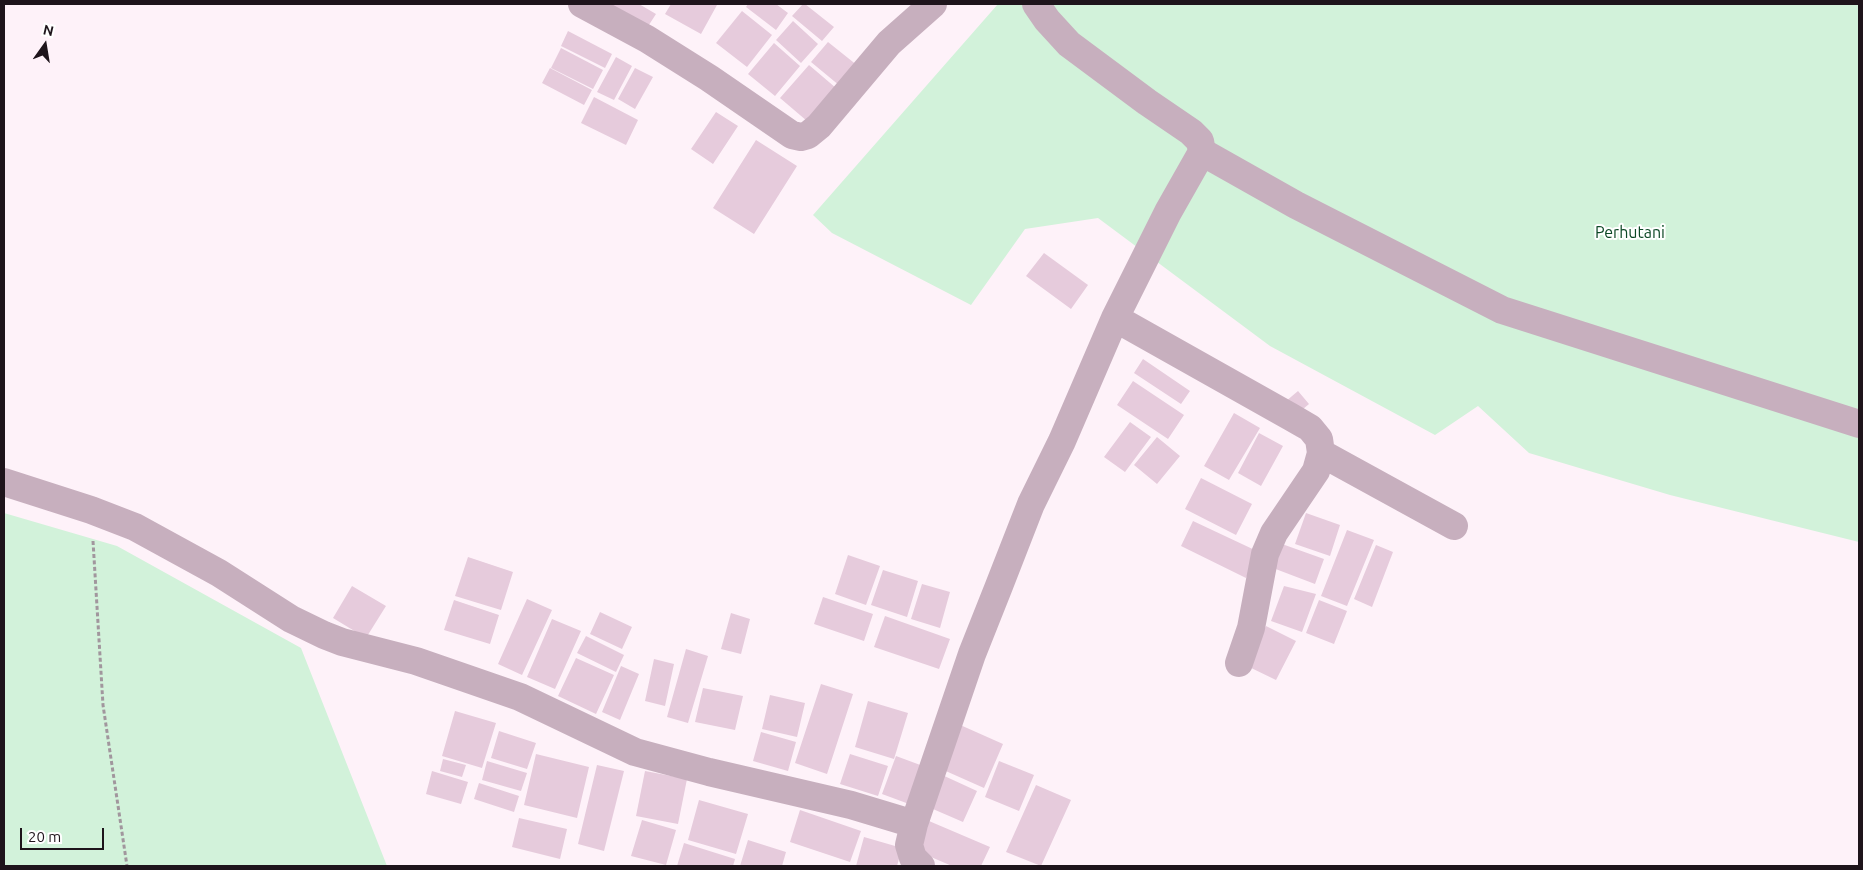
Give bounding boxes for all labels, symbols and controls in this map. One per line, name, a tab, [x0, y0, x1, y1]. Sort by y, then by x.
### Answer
north arrow	[20, 20, 70, 70]
text: N	[41, 21, 55, 39]
park label: Perhutani	[1595, 223, 1665, 243]
scale bar	[22, 818, 106, 850]
text: 20 m	[28, 828, 61, 845]

